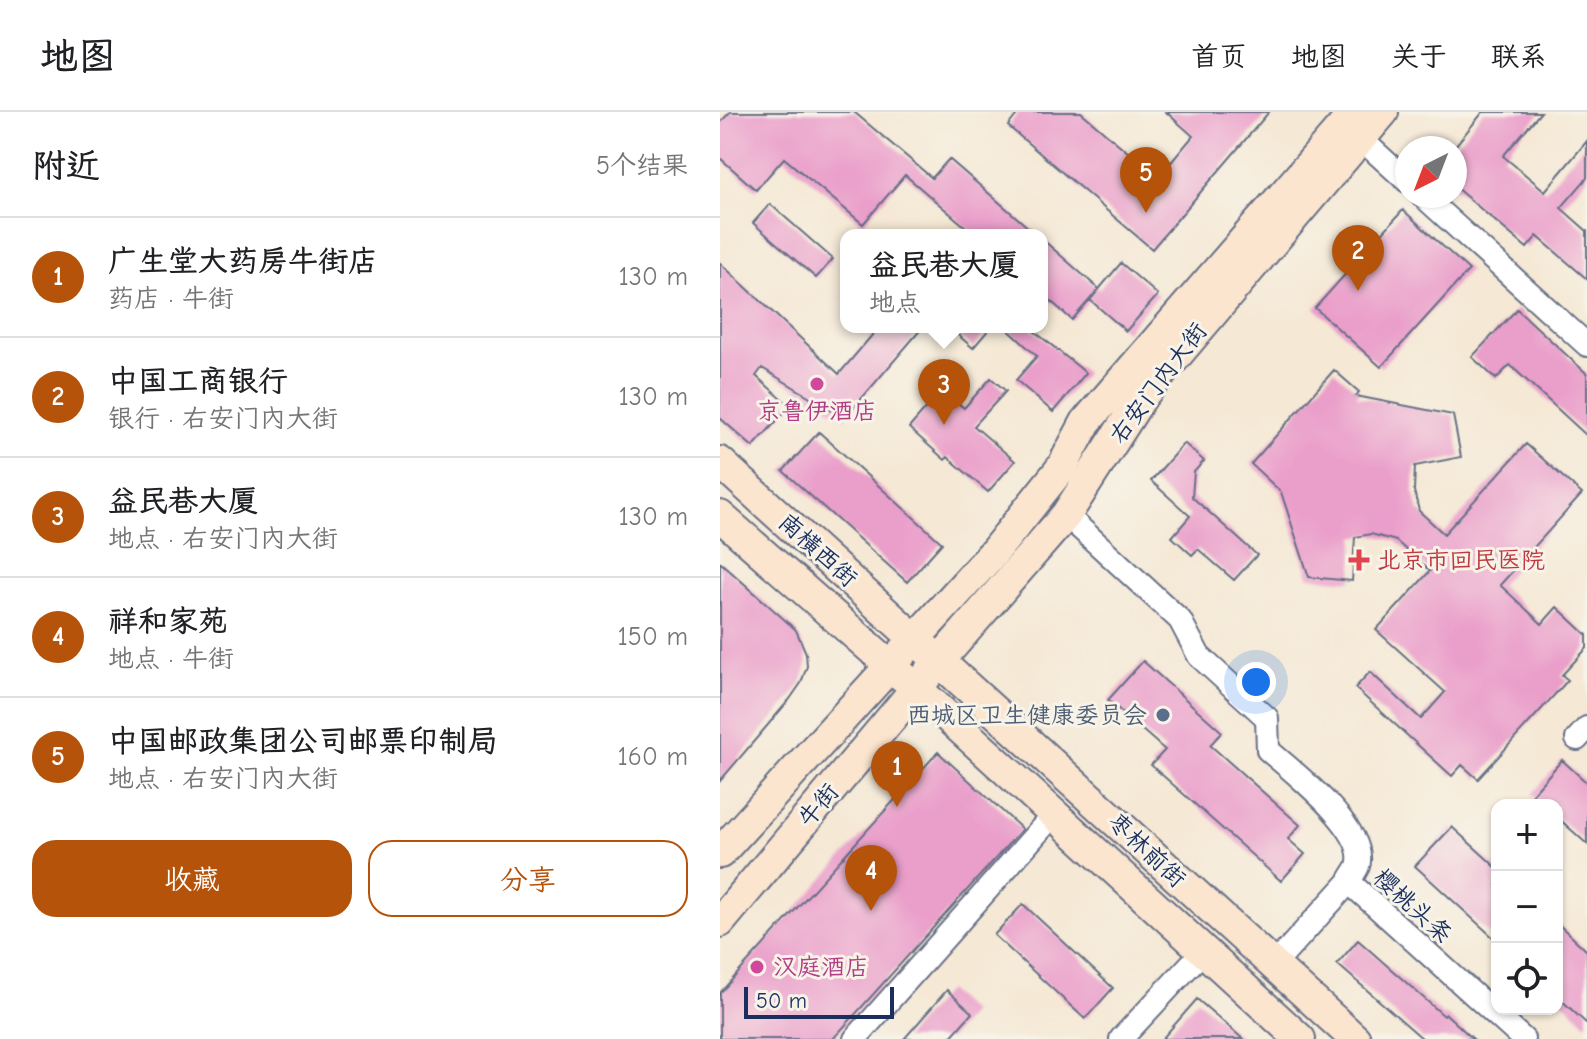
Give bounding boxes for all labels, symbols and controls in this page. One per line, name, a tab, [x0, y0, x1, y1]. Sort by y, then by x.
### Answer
text: 地图	[40, 35, 116, 79]
text: 首页	[1191, 41, 1247, 73]
text: 地图	[1291, 41, 1347, 73]
text: 关于	[1391, 41, 1447, 73]
text: 联系	[1491, 41, 1547, 73]
north arrow	[1395, 136, 1467, 208]
text: 附近	[32, 146, 100, 186]
pin: 5	[1120, 147, 1172, 213]
text: 5个结果	[596, 151, 688, 181]
pin: 2	[1332, 225, 1384, 291]
popup	[840, 229, 1048, 333]
text: 广生堂大药房牛街店	[108, 244, 378, 279]
text: 益民巷大厦	[869, 248, 1019, 283]
text: 1	[53, 262, 63, 292]
text: 130 m	[619, 262, 688, 292]
text: 药店 · 牛街	[108, 284, 234, 314]
text: 地点	[869, 288, 921, 318]
street label: 右安门内大街	[1103, 317, 1213, 449]
pin: 3	[918, 359, 970, 425]
text: 中国工商银行	[108, 364, 288, 399]
marker: 京鲁伊酒店	[808, 375, 826, 393]
text: 2	[52, 382, 64, 412]
text: 130 m	[619, 382, 688, 412]
place label: 京鲁伊酒店	[757, 397, 877, 425]
text: 银行 · 右安门内大街	[108, 404, 338, 434]
text: 益民巷大厦	[108, 484, 258, 519]
text: 3	[52, 502, 64, 532]
text: 130 m	[619, 502, 688, 532]
street label: 南横西街	[773, 507, 863, 593]
text: 地点 · 右安门内大街	[108, 524, 338, 554]
place label: 北京市回民医院	[1377, 546, 1545, 574]
marker: 北京市回民医院	[1348, 549, 1370, 571]
text: 祥和家苑	[108, 604, 228, 639]
text: 4	[52, 622, 64, 652]
text: 150 m	[618, 622, 688, 652]
text: 地点 · 牛街	[108, 644, 234, 674]
your location	[1236, 662, 1276, 702]
place label: 西城区卫生健康委员会	[907, 701, 1147, 729]
marker: 西城区卫生健康委员会	[1154, 706, 1172, 724]
text: 中国邮政集团公司邮票印制局	[108, 724, 498, 759]
pin: 1	[871, 741, 923, 807]
text: 5	[51, 742, 65, 772]
text: 160 m	[618, 742, 688, 772]
text: 地点 · 右安门内大街	[108, 764, 338, 794]
street label: 牛街	[792, 778, 844, 832]
map controls	[1491, 799, 1563, 1015]
button: +	[1491, 799, 1563, 871]
street label: 枣林前街	[1102, 807, 1192, 893]
button: 收藏	[32, 840, 352, 917]
button: 分享	[368, 840, 688, 917]
pin: 4	[845, 845, 897, 911]
street label: 樱桃头条	[1368, 863, 1458, 949]
button: −	[1491, 871, 1563, 943]
button: locate	[1491, 943, 1563, 1015]
place label: 汉庭酒店	[773, 953, 869, 981]
marker: 汉庭酒店	[748, 958, 766, 976]
scale bar	[744, 983, 894, 1019]
text: 50 m	[756, 988, 807, 1014]

